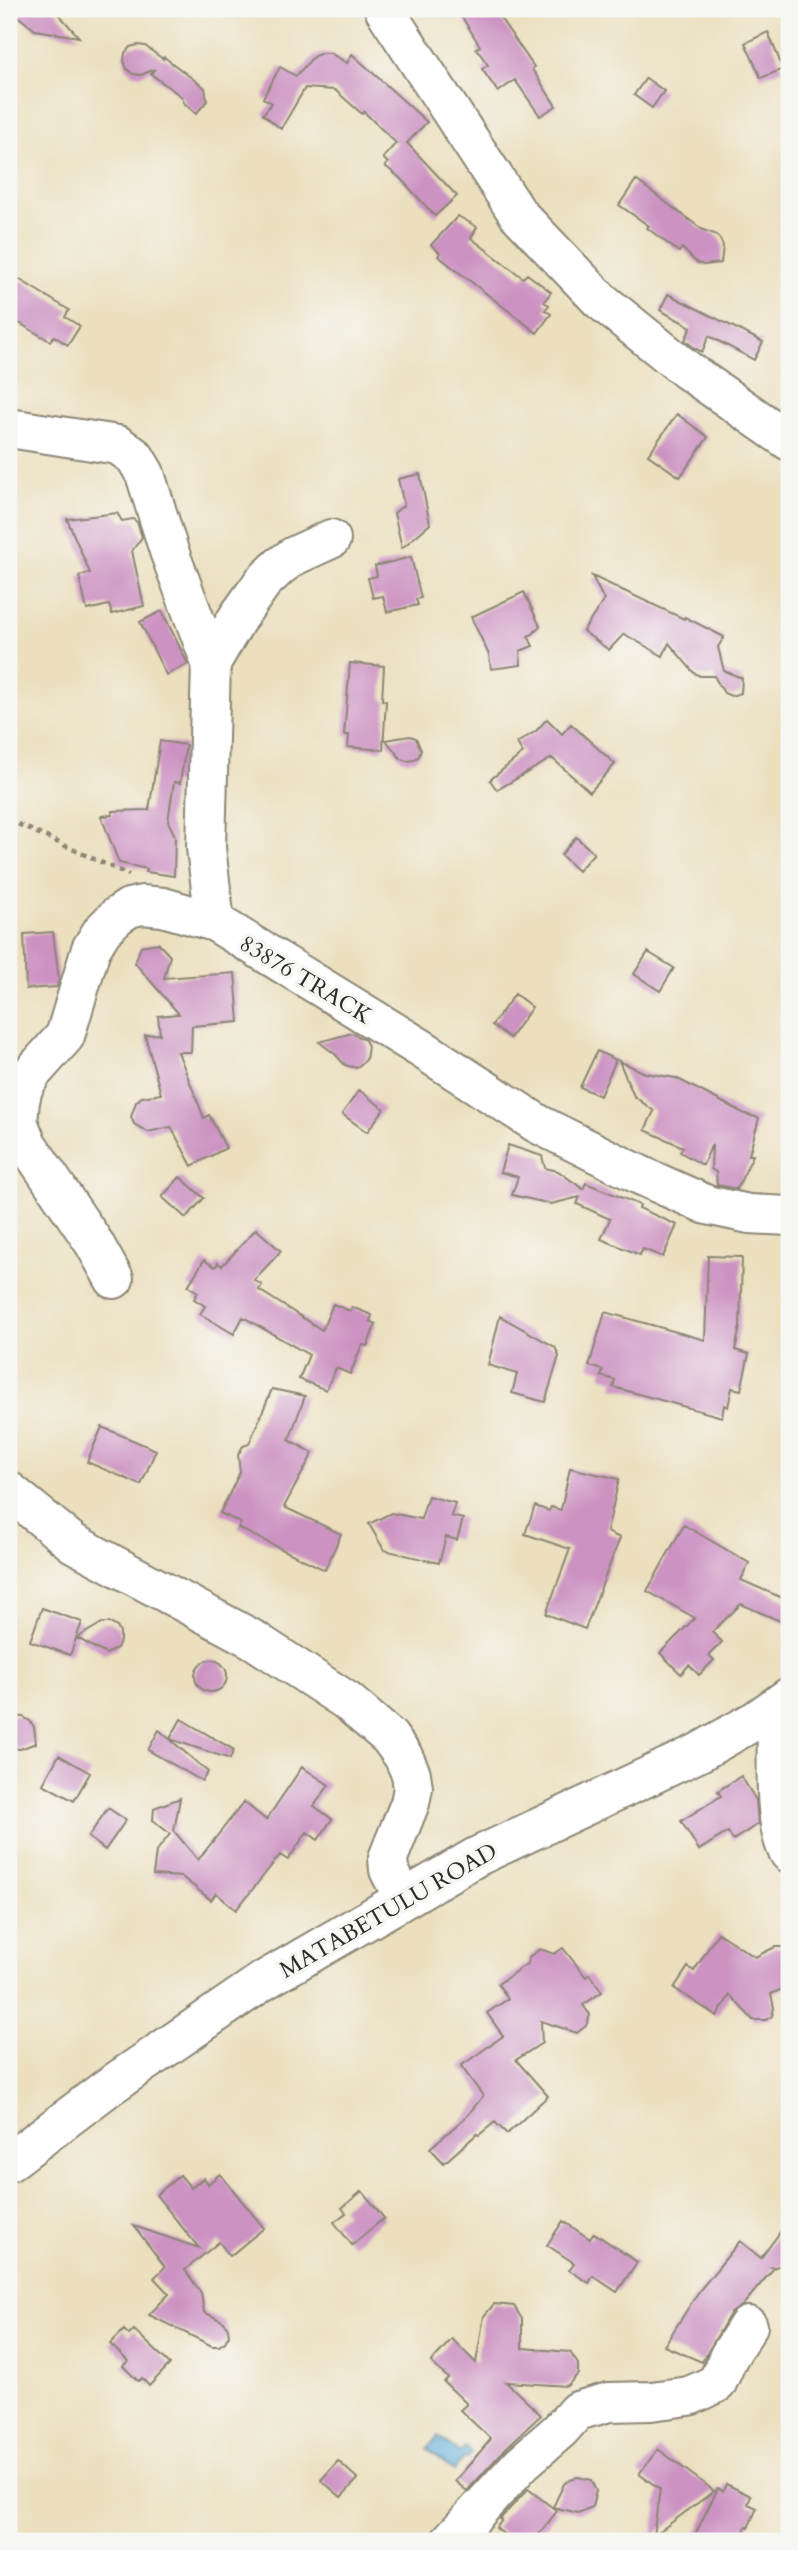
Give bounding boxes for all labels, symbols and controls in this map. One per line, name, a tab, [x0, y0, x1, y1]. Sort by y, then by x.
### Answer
street label: 83876 TRACK	[234, 928, 378, 1032]
street label: MATABETULU ROAD	[274, 1835, 503, 1985]

